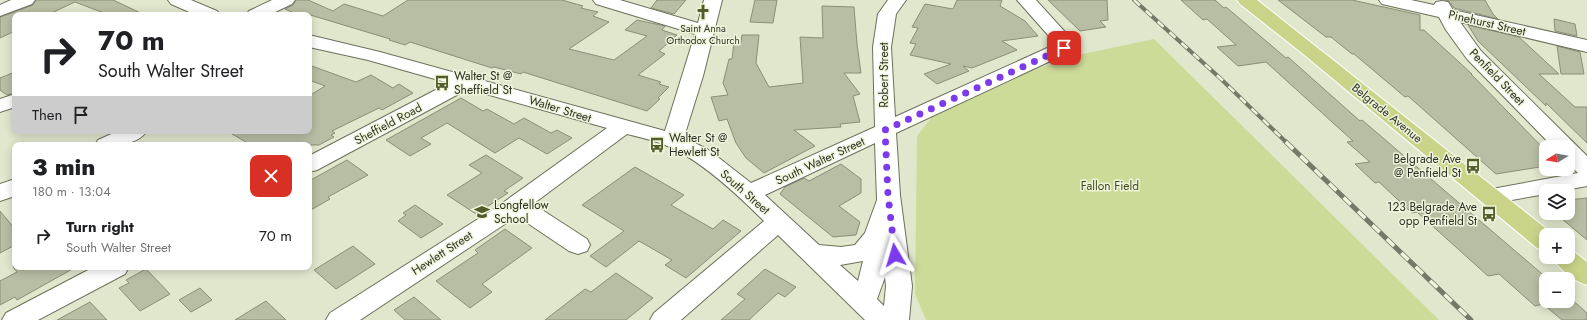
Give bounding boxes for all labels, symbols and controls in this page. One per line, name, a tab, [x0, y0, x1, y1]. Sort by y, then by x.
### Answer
church icon: Saint Anna Orthodox Church	[694, 3, 712, 21]
street label: Pinehurst Street	[1447, 5, 1528, 41]
text: 70 m	[98, 20, 165, 61]
place label: Saint Anna Orthodox Church	[666, 21, 740, 48]
icon: right	[32, 28, 84, 80]
pin	[1047, 31, 1081, 65]
icon: arrive	[1053, 37, 1075, 59]
street label: Robert Street	[875, 42, 893, 108]
street label: Penfield Street	[1465, 44, 1529, 110]
text: South Walter Street	[98, 58, 243, 84]
place label: Walter St @ Sheffield St	[454, 67, 512, 99]
bus stop icon: Walter St @ Sheffield St	[433, 74, 451, 92]
street label: Belgrade Avenue	[1348, 79, 1426, 147]
street label: Walter Street	[526, 91, 594, 127]
street label: Sheffield Road	[351, 99, 425, 149]
text: Then	[32, 104, 62, 126]
icon: arrive	[70, 104, 92, 126]
place label: Walter St @ Hewlett St	[669, 129, 727, 161]
street label: South Walter Street	[772, 132, 868, 190]
bus stop icon: Walter St @ Hewlett St	[648, 136, 666, 154]
north arrow	[1539, 140, 1575, 176]
map controls	[1539, 140, 1575, 308]
text: 3 min	[32, 149, 96, 184]
place label: Belgrade Ave @ Penfield St	[1393, 150, 1461, 182]
button: close	[250, 155, 292, 197]
bus stop icon: Belgrade Ave @ Penfield St	[1464, 157, 1482, 175]
street label: South Street	[716, 165, 774, 219]
park label: Fallon Field	[1081, 177, 1139, 195]
text: 180 m · 13:04	[32, 182, 111, 201]
button: layers	[1539, 184, 1575, 220]
place label: Longfellow School	[494, 196, 550, 228]
place label: 123 Belgrade Ave opp Penfield St	[1387, 198, 1477, 230]
school or university icon: Longfellow School	[473, 203, 491, 221]
bus stop icon: 123 Belgrade Ave opp Penfield St	[1480, 205, 1498, 223]
text: Turn right	[66, 216, 134, 238]
icon: right	[32, 225, 54, 247]
text: 70 m	[259, 225, 292, 247]
street label: Hewlett Street	[408, 226, 476, 280]
button: +	[1539, 228, 1575, 264]
position arrow	[874, 234, 916, 276]
text: South Walter Street	[66, 238, 171, 257]
button: −	[1539, 272, 1575, 308]

